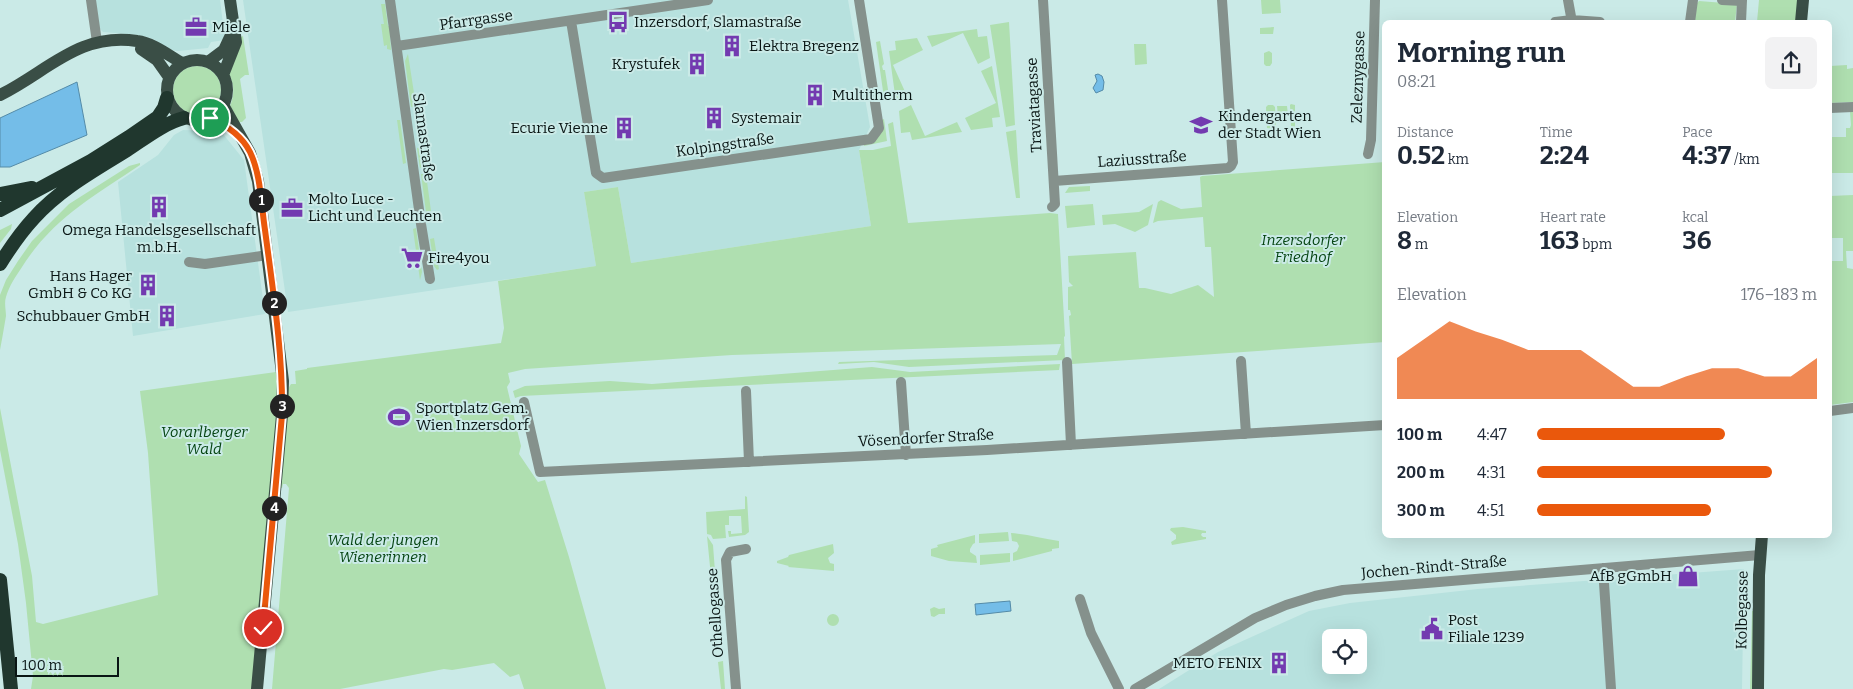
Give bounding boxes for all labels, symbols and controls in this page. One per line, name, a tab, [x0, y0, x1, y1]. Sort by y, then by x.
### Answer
street label: Pfarrgasse	[438, 6, 514, 34]
bus stop icon: Inzersdorf, Slamastraße	[605, 9, 631, 35]
place label: Inzersdorf, Slamastraße	[634, 13, 802, 31]
office icon: Miele	[183, 14, 209, 40]
place label: Miele	[212, 18, 251, 36]
street label: Zeleznygasse	[1347, 30, 1369, 124]
building icon: Elektra Bregenz	[719, 33, 745, 59]
text: Morning run	[1397, 36, 1565, 69]
place label: Elektra Bregenz	[749, 37, 859, 55]
button: share	[1765, 37, 1817, 89]
building icon: Krystufek	[684, 51, 710, 77]
place label: Krystufek	[612, 55, 680, 73]
street label: Traviatagasse	[1023, 57, 1045, 153]
text: 08:21	[1397, 72, 1435, 91]
building icon: Multitherm	[802, 82, 828, 108]
place label: Multitherm	[832, 86, 913, 104]
street label: Slamastraße	[409, 92, 439, 182]
pin	[189, 97, 231, 139]
icon: arrive	[196, 104, 224, 132]
building icon: Systemair	[701, 105, 727, 131]
place label: Kindergarten der Stadt Wien	[1218, 107, 1322, 142]
place label: Systemair	[731, 109, 802, 127]
school or university icon: Kindergarten der Stadt Wien	[1188, 112, 1214, 138]
building icon: Ecurie Vienne	[611, 115, 637, 141]
place label: Ecurie Vienne	[510, 119, 608, 137]
text: Distance	[1397, 124, 1454, 141]
text: Time	[1540, 124, 1573, 141]
text: Pace	[1682, 124, 1713, 141]
street label: Kolpingstraße	[675, 129, 775, 161]
text: 0.52	[1397, 141, 1445, 171]
text: 2:24	[1540, 141, 1589, 171]
text: 4:37	[1682, 141, 1731, 171]
street label: Laziusstraße	[1097, 147, 1187, 171]
text: km	[1445, 151, 1469, 168]
text: /km	[1731, 151, 1760, 168]
pin: 1	[248, 188, 274, 212]
place label: Molto Luce - Licht und Leuchten	[308, 190, 442, 225]
text: 1	[258, 192, 265, 209]
building icon: Omega Handelsgesellschaft m.b.H.	[146, 194, 172, 220]
office icon: Molto Luce - Licht und Leuchten	[279, 195, 305, 221]
text: Elevation	[1397, 209, 1458, 226]
text: Heart rate	[1540, 209, 1606, 226]
text: kcal	[1682, 209, 1708, 226]
place label: Omega Handelsgesellschaft m.b.H.	[62, 221, 257, 256]
text: 8	[1397, 226, 1412, 256]
text: 163	[1540, 226, 1579, 256]
text: 36	[1682, 226, 1712, 256]
park label: Inzersdorfer Friedhof	[1261, 231, 1346, 266]
text: m	[1412, 236, 1428, 253]
text: bpm	[1579, 236, 1612, 253]
supermarket icon: Fire4you	[399, 245, 425, 271]
place label: Fire4you	[428, 249, 489, 267]
place label: Hans Hager GmbH & Co KG	[28, 267, 132, 302]
building icon: Hans Hager GmbH & Co KG	[135, 272, 161, 298]
text: Elevation	[1397, 285, 1467, 304]
text: 176–183 m	[1741, 285, 1817, 304]
pin: 2	[262, 290, 286, 316]
text: 2	[271, 295, 278, 312]
building icon: Schubbauer GmbH	[154, 303, 180, 329]
place label: Schubbauer GmbH	[16, 307, 150, 325]
pin: 3	[270, 394, 294, 418]
text: 3	[278, 398, 287, 415]
place label: Sportplatz Gem. Wien Inzersdorf	[416, 399, 531, 434]
sports icon: Sportplatz Gem. Wien Inzersdorf	[386, 404, 412, 430]
park label: Vorarlberger Wald	[161, 423, 248, 458]
street label: Vösendorfer Straße	[858, 425, 994, 451]
text: 100 m	[1397, 425, 1442, 444]
text: 4:47	[1477, 425, 1507, 444]
text: 200 m	[1397, 463, 1444, 482]
text: 4:31	[1477, 463, 1505, 482]
pin: 4	[262, 496, 286, 520]
text: 4	[270, 500, 279, 517]
text: 300 m	[1397, 501, 1445, 520]
text: 4:51	[1477, 501, 1505, 520]
park label: Wald der jungen Wienerinnen	[327, 531, 439, 566]
street label: Jochen-Rindt-Straße	[1360, 552, 1507, 582]
shop icon: AfB gGmbH	[1675, 563, 1701, 589]
street label: Othellogasse	[703, 567, 727, 659]
place label: AfB gGmbH	[1589, 567, 1672, 585]
street label: Kolbegasse	[1732, 570, 1752, 650]
pin	[242, 607, 284, 649]
place label: Post Filiale 1239	[1448, 611, 1525, 646]
icon: check	[249, 614, 277, 642]
public building icon: Post Filiale 1239	[1419, 616, 1445, 642]
map controls	[1322, 629, 1367, 674]
button: locate	[1322, 629, 1367, 674]
building icon: METO FENIX	[1266, 650, 1292, 676]
scale bar	[15, 654, 119, 677]
place label: METO FENIX	[1173, 654, 1263, 672]
text: 100 m	[22, 657, 62, 674]

